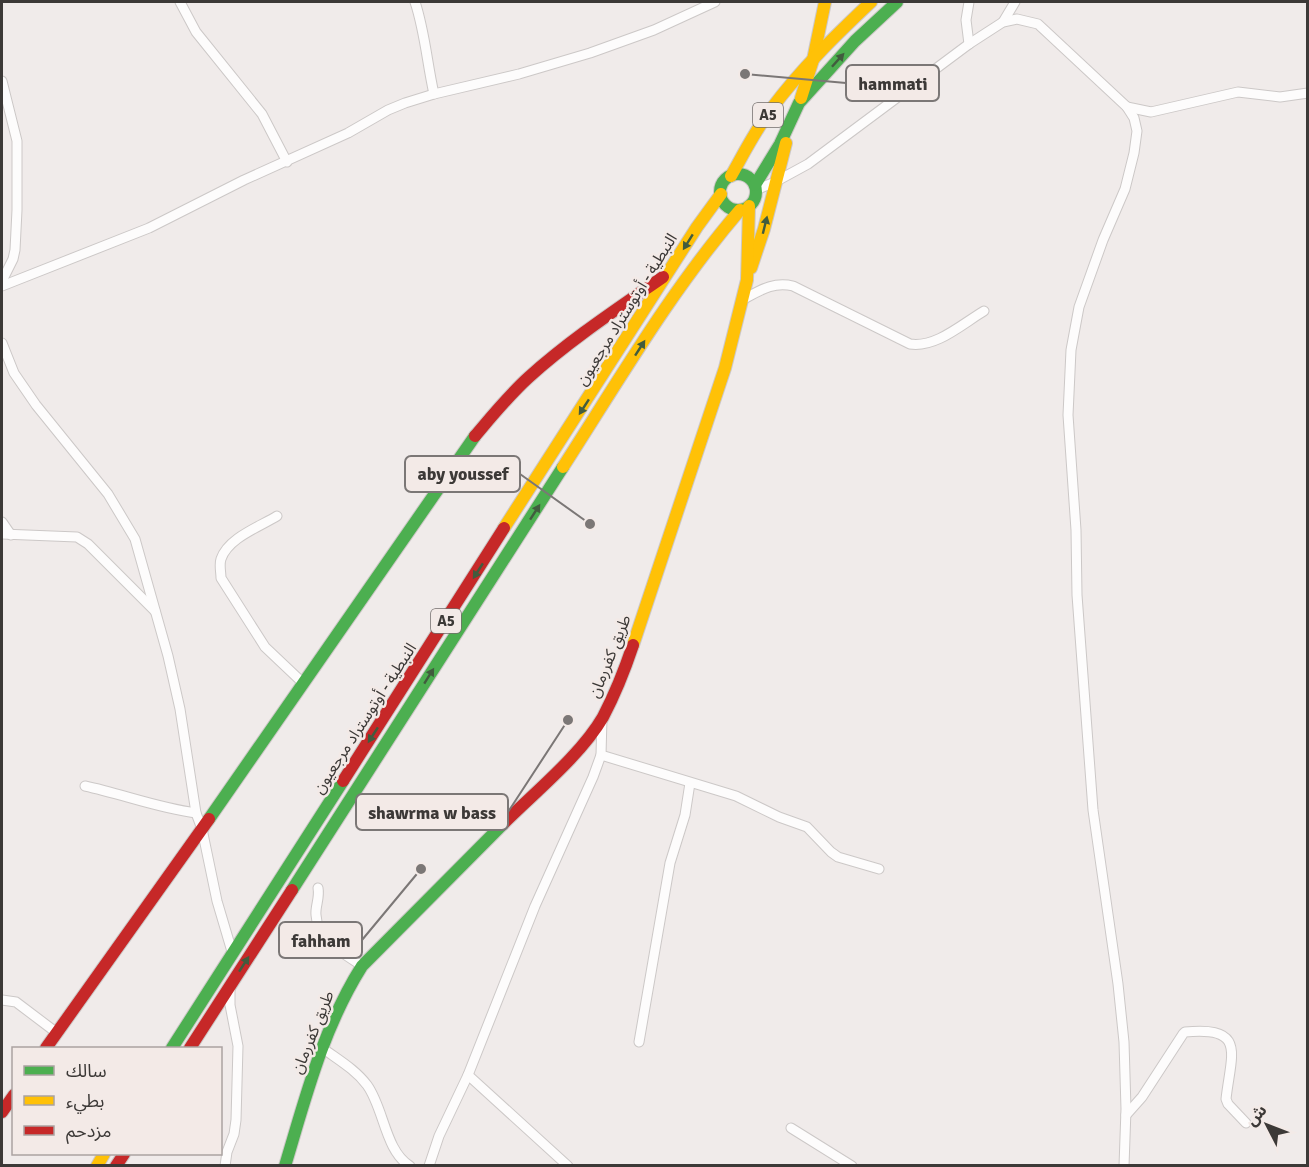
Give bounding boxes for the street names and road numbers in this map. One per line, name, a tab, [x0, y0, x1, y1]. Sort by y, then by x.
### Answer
road number: A5	[753, 103, 783, 127]
street label: النبطية - أوتوستراد مرجعيون	[572, 230, 682, 389]
road number: A5	[431, 609, 461, 633]
street label: طريق كفررمان	[584, 612, 636, 701]
street label: النبطية - أوتوستراد مرجعيون	[309, 639, 421, 798]
street label: طريق كفررمان	[287, 988, 339, 1077]

